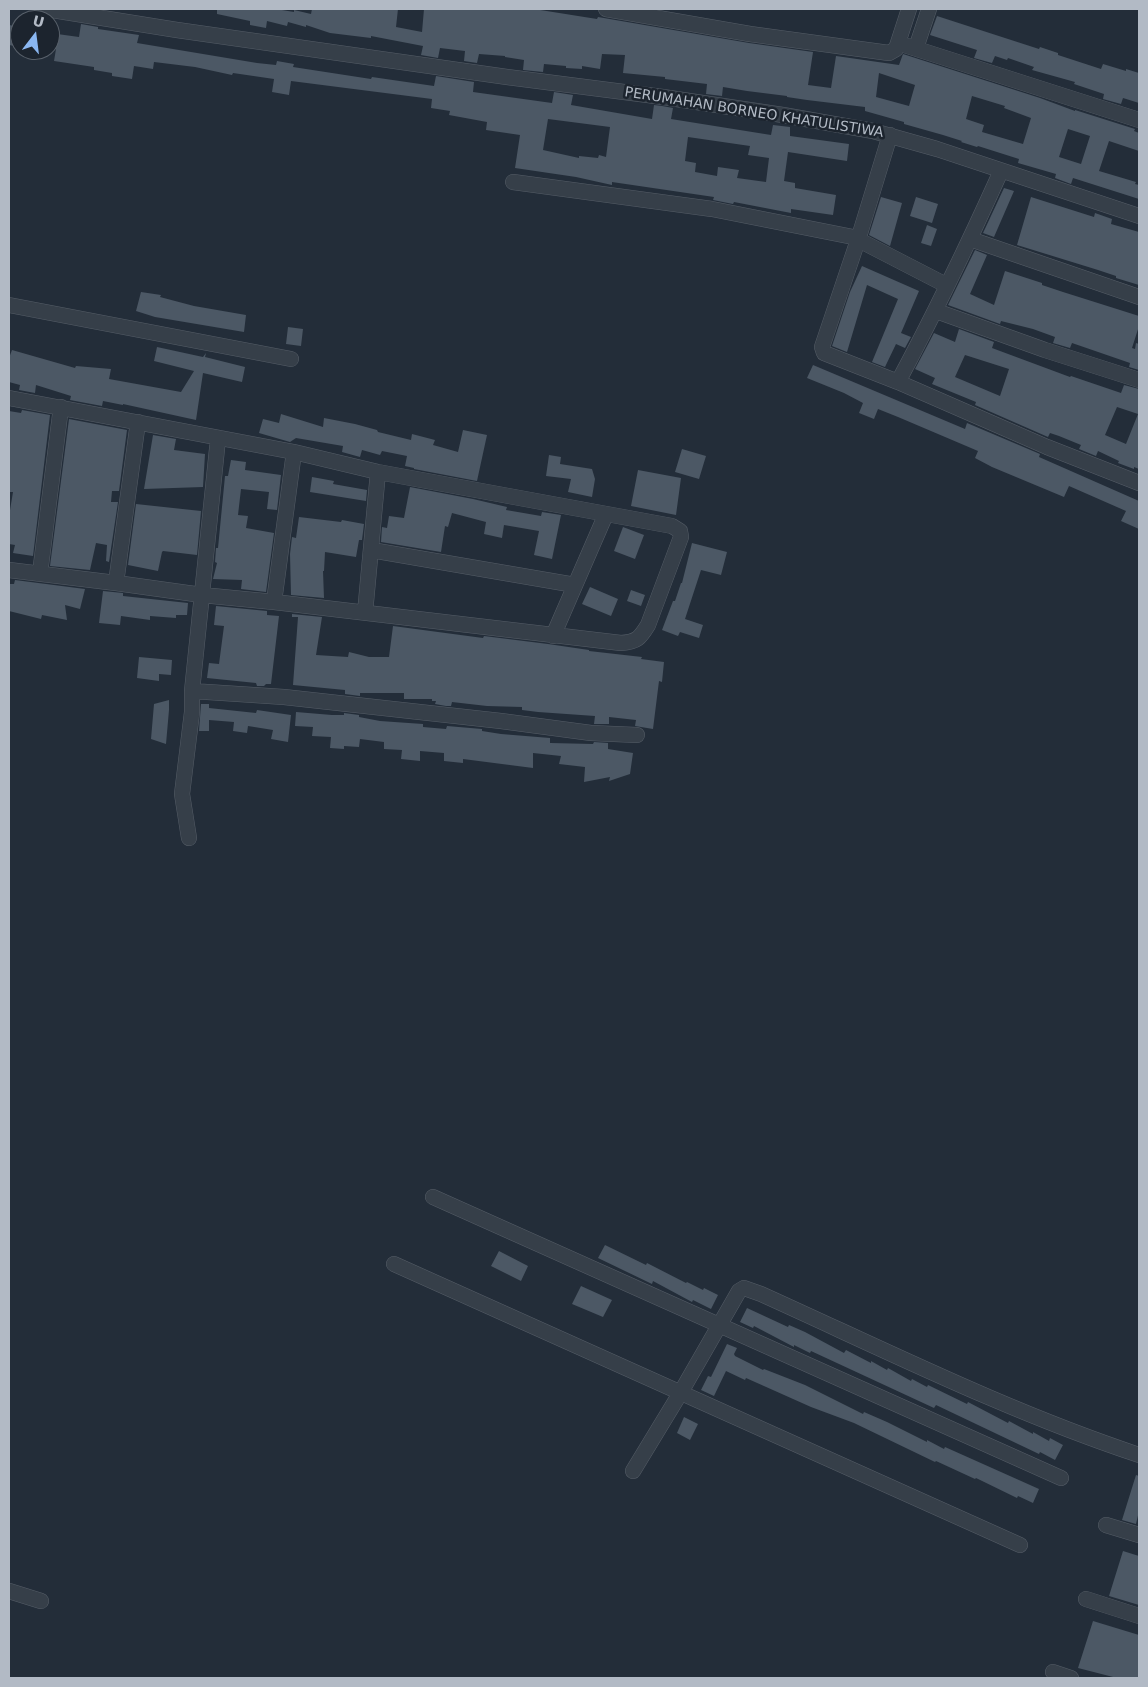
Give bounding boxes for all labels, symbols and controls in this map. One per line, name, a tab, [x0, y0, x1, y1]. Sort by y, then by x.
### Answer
north arrow	[10, 10, 60, 60]
text: U	[31, 12, 46, 31]
street label: PERUMAHAN BORNEO KHATULISTIWA	[623, 84, 885, 142]

